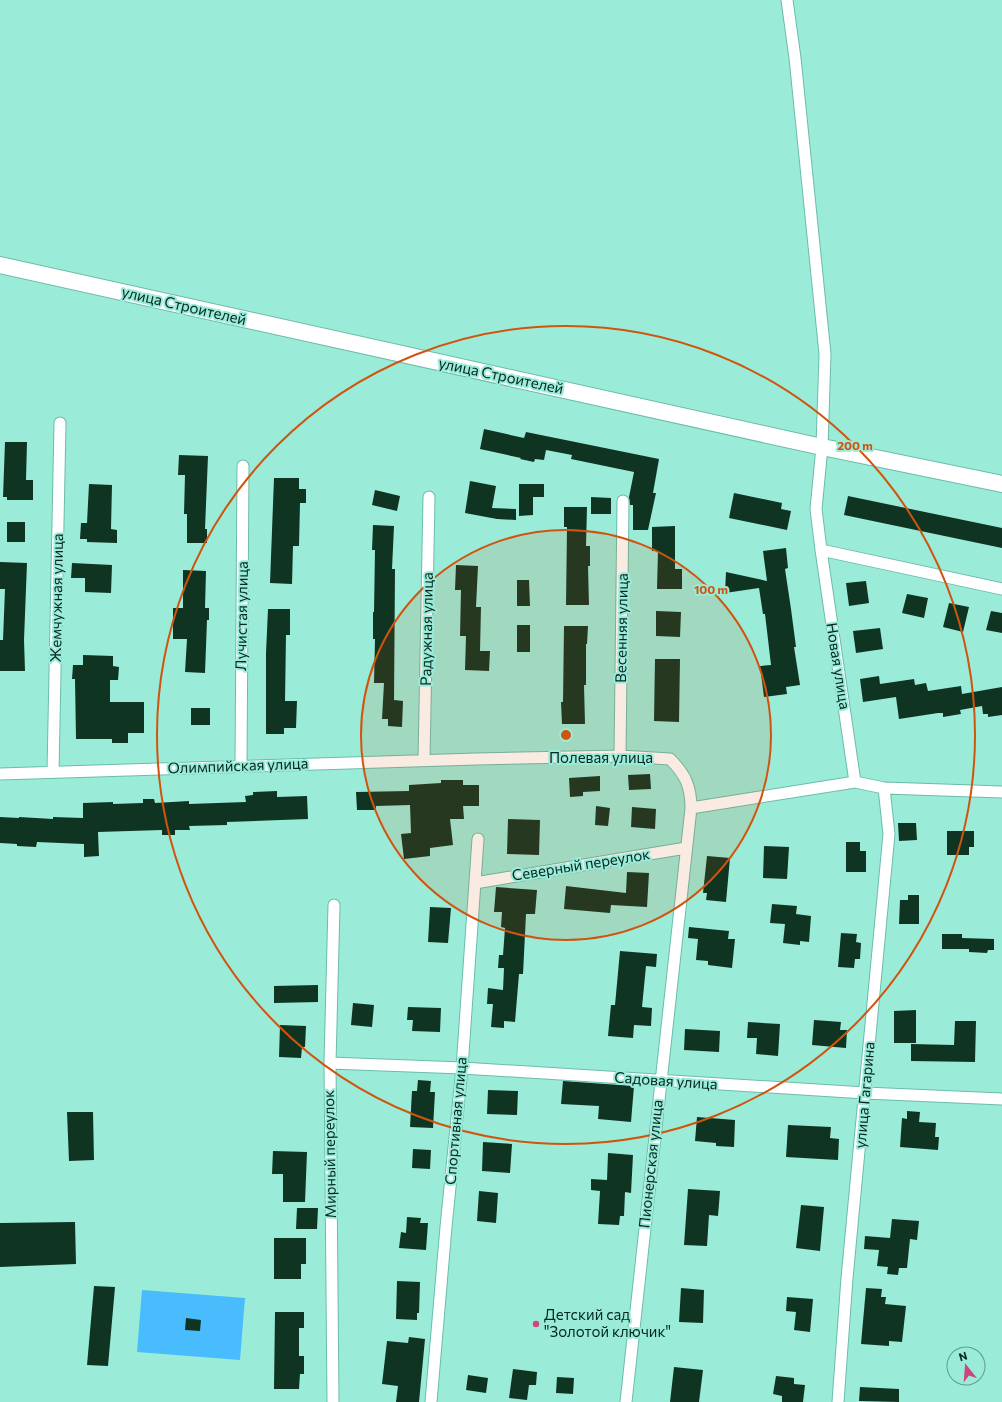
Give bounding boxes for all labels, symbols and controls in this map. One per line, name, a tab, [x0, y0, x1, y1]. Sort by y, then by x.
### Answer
street label: улица Строителей	[120, 282, 248, 328]
street label: улица Строителей	[437, 353, 565, 397]
text: 200 m	[837, 438, 873, 452]
street label: Жемчужная улица	[46, 533, 66, 663]
street label: Лучистая улица	[231, 561, 251, 671]
street label: Радужная улица	[416, 572, 436, 686]
street label: Весенняя улица	[611, 573, 631, 683]
text: 100 m	[694, 582, 728, 596]
street label: Новая улица	[823, 621, 855, 711]
centre of rings	[559, 728, 573, 742]
street label: Полевая улица	[549, 748, 653, 766]
street label: Олимпийская улица	[167, 754, 309, 776]
street label: Северный переулок	[511, 844, 651, 884]
street label: улица Гагарина	[850, 1041, 878, 1149]
street label: Спортивная улица	[440, 1056, 470, 1186]
street label: Садовая улица	[614, 1067, 718, 1093]
street label: Мирный переулок	[319, 1090, 339, 1218]
street label: Пионерская улица	[634, 1099, 666, 1229]
place label: Детский сад "Золотой ключик"	[544, 1305, 671, 1340]
marker: Детский сад "Золотой ключик"	[531, 1319, 541, 1329]
north arrow	[946, 1346, 986, 1386]
text: N	[957, 1349, 969, 1363]

